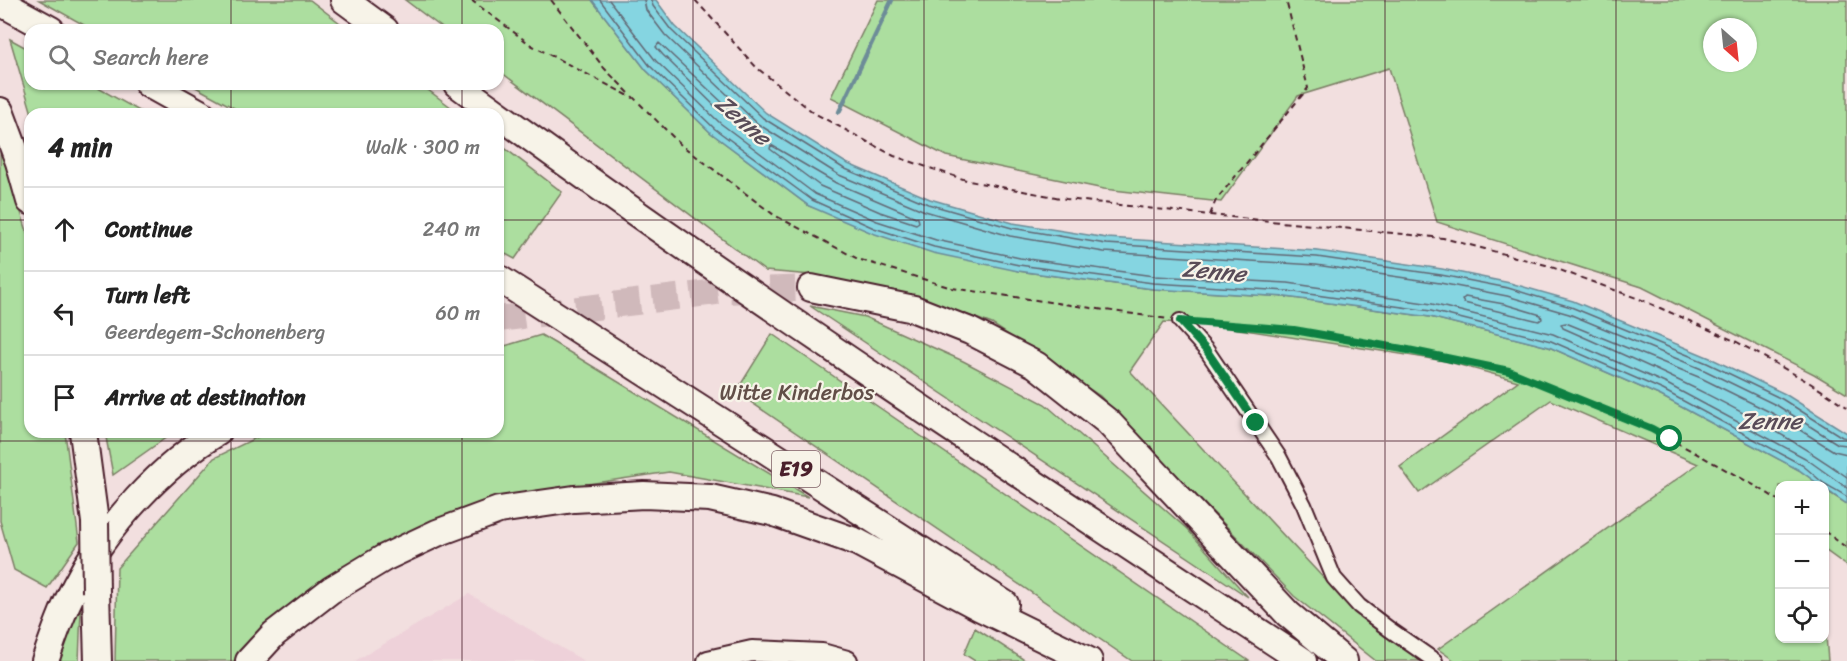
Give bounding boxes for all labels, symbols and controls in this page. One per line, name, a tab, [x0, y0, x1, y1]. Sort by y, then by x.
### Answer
north arrow	[1703, 18, 1757, 72]
search box	[24, 24, 504, 90]
text: Search here	[93, 38, 209, 77]
icon: search	[45, 41, 78, 74]
water label: Zenne	[705, 83, 783, 158]
text: 4 min	[48, 124, 112, 170]
text: Walk · 300 m	[366, 130, 480, 165]
text: Continue	[105, 210, 193, 249]
text: 240 m	[423, 212, 480, 247]
icon: ahead	[48, 213, 81, 246]
water label: Zenne	[1180, 247, 1250, 295]
text: Turn left	[105, 276, 190, 315]
text: 60 m	[435, 296, 480, 331]
icon: left	[48, 297, 81, 330]
text: Geerdegem-Schonenberg	[105, 315, 325, 350]
park label: Witte Kinderbos	[720, 373, 875, 412]
text: Arrive at destination	[105, 378, 306, 417]
icon: arrive	[48, 381, 81, 414]
water label: Zenne	[1738, 400, 1804, 442]
route end	[1242, 409, 1268, 435]
route start	[1656, 425, 1682, 451]
road number: E19	[772, 451, 820, 487]
map controls	[1775, 481, 1829, 643]
button: +	[1775, 481, 1829, 535]
button: −	[1775, 535, 1829, 589]
button: locate	[1775, 589, 1829, 643]

